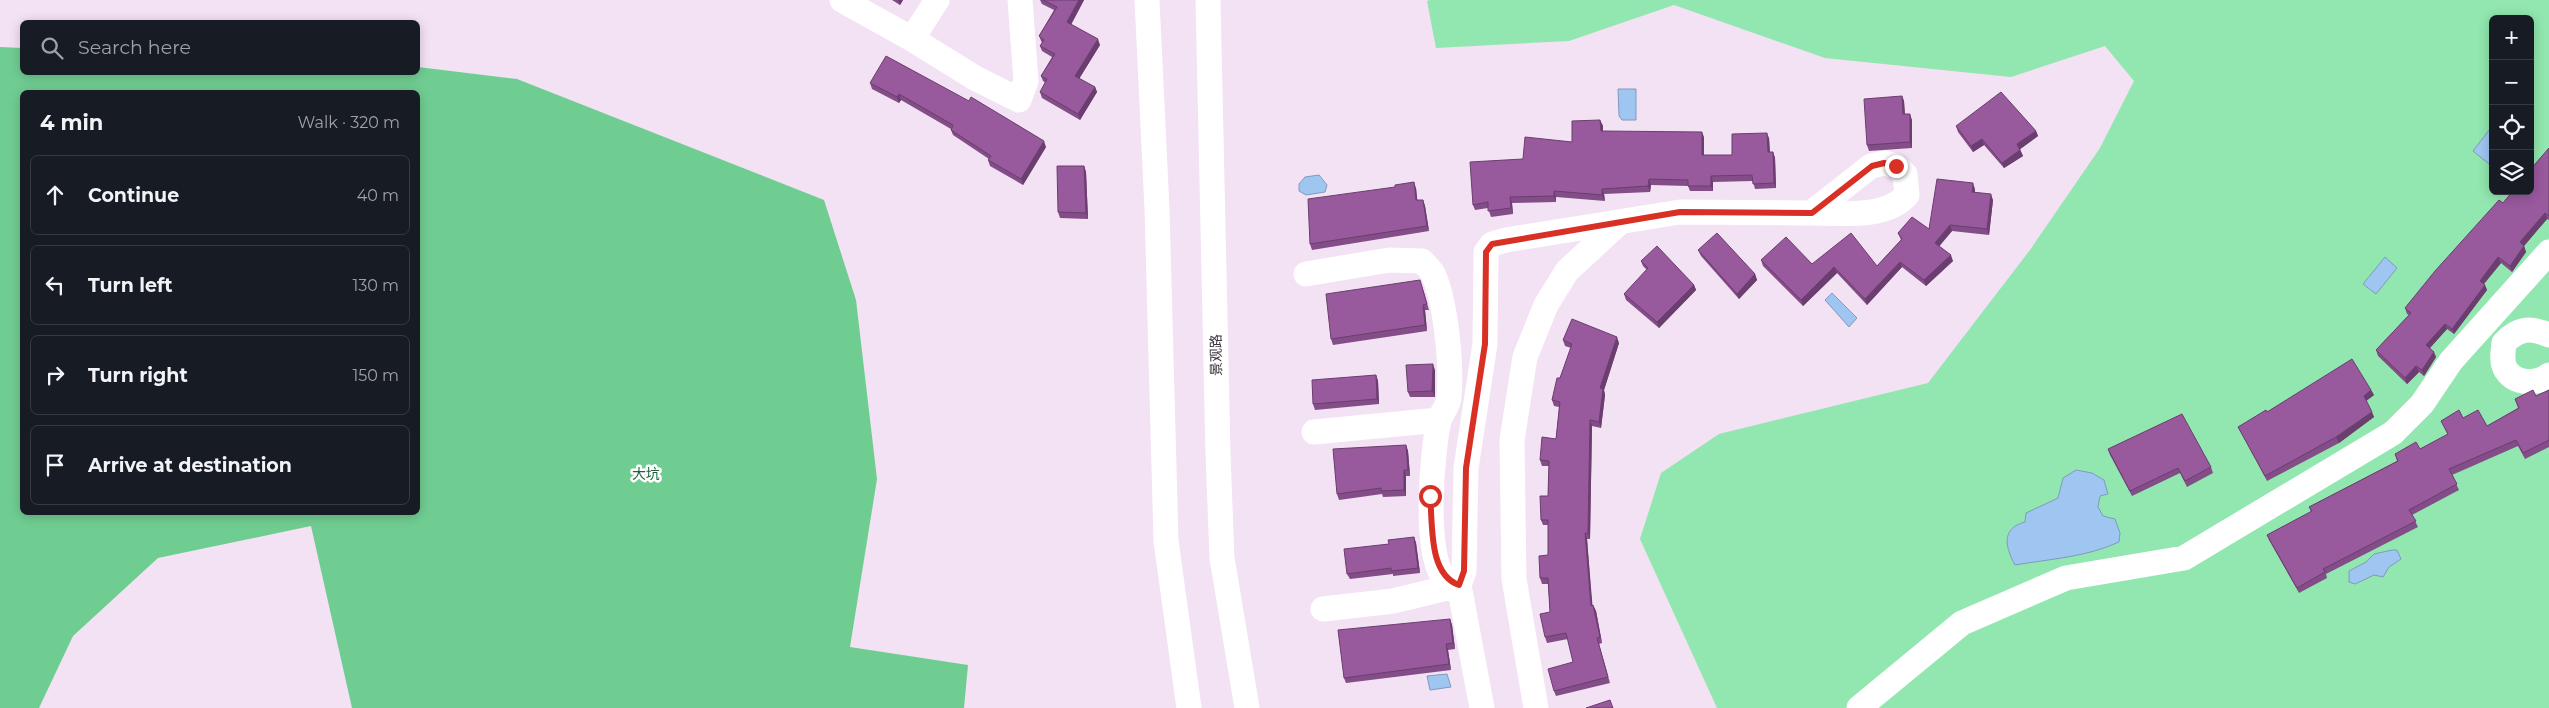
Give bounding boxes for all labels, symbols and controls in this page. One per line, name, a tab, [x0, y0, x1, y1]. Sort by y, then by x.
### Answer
map controls	[2489, 15, 2534, 195]
button: +	[2489, 15, 2534, 60]
search box	[20, 20, 420, 75]
icon: search	[38, 34, 66, 62]
text: Search here	[78, 36, 191, 59]
button: −	[2489, 60, 2534, 105]
button: locate	[2489, 105, 2534, 150]
text: 4 min	[40, 110, 103, 135]
text: Walk · 320 m	[298, 113, 400, 132]
button: layers	[2489, 150, 2534, 195]
route end	[1885, 155, 1908, 178]
icon: ahead	[41, 181, 69, 209]
text: Continue	[88, 184, 179, 207]
text: 40 m	[357, 186, 399, 205]
icon: left	[41, 271, 69, 299]
text: Turn left	[88, 274, 173, 297]
text: 130 m	[352, 276, 399, 295]
street label: 景观路	[1207, 334, 1225, 376]
icon: right	[41, 361, 69, 389]
text: Turn right	[88, 364, 188, 387]
text: 150 m	[352, 366, 399, 385]
icon: arrive	[41, 451, 69, 479]
text: Arrive at destination	[88, 454, 292, 477]
park label: 大坑	[632, 465, 660, 483]
route start	[1419, 485, 1442, 508]

